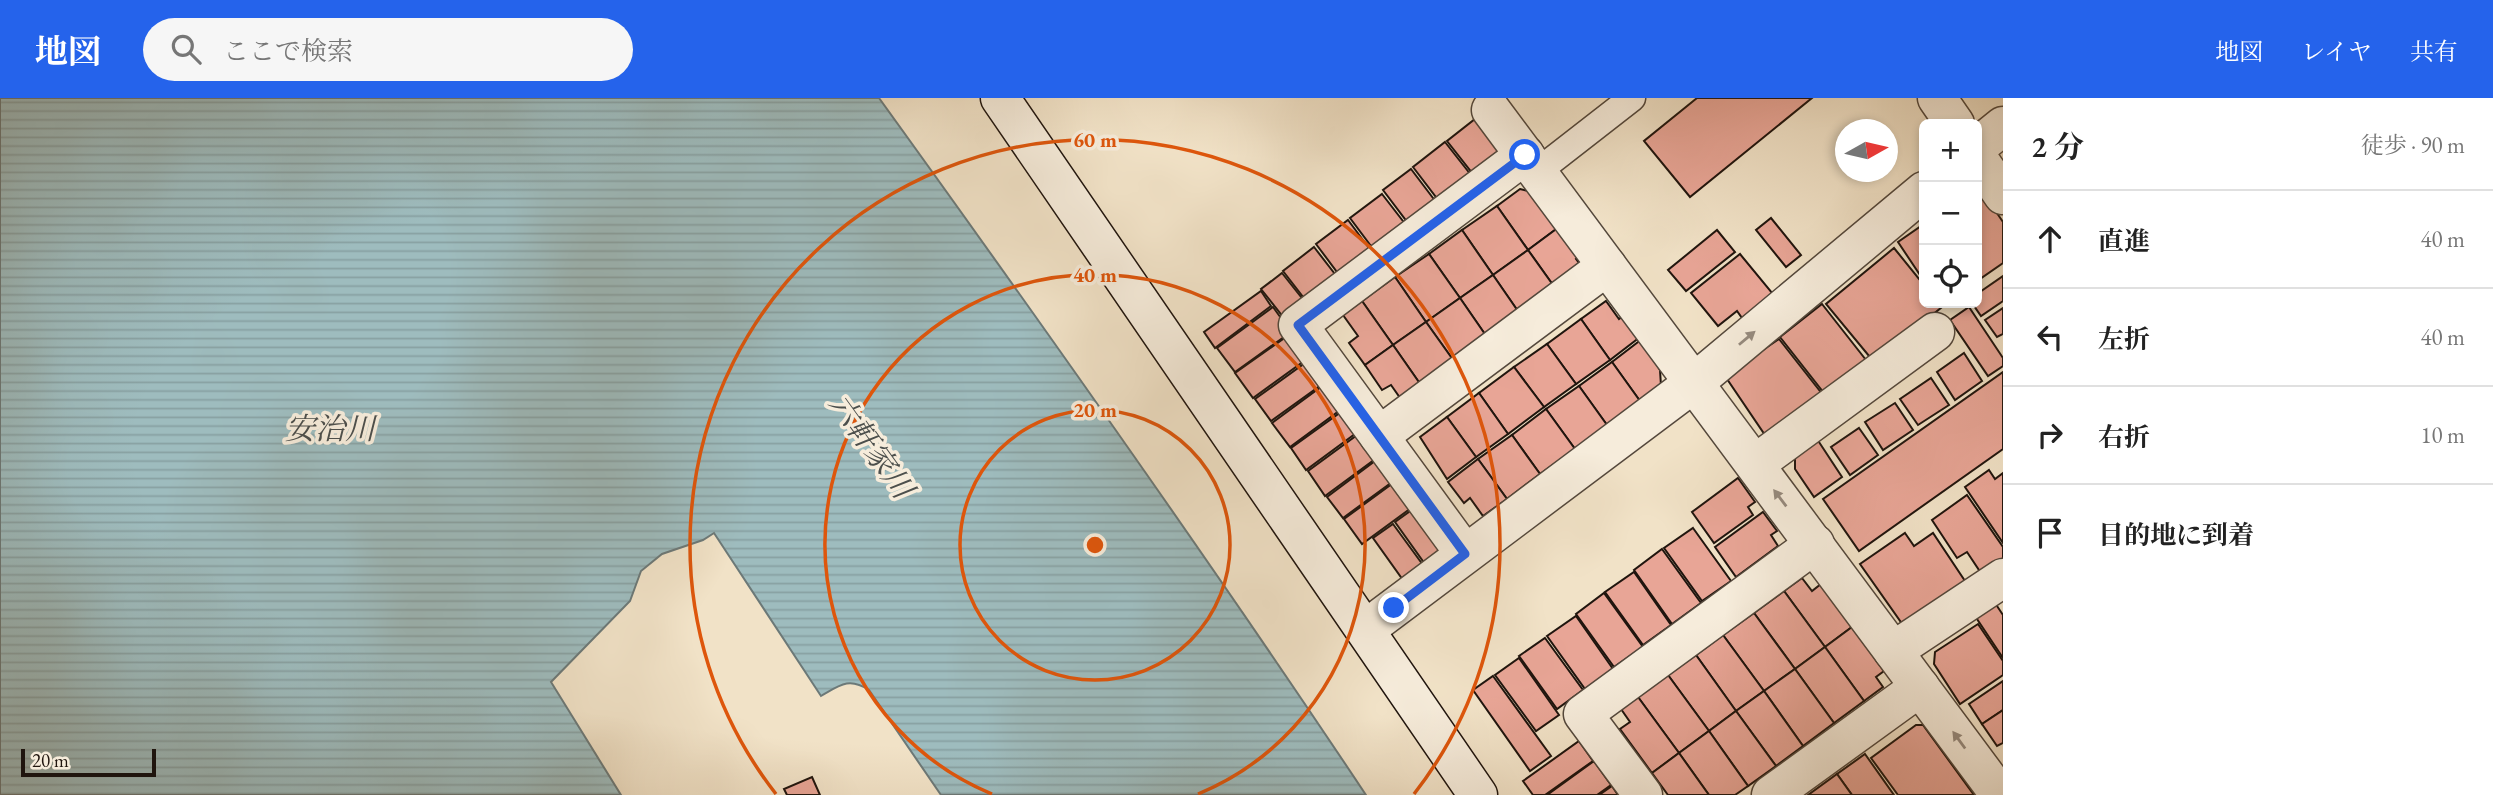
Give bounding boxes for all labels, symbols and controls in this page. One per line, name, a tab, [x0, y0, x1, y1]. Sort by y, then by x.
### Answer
search box	[143, 18, 633, 81]
text: 地図	[35, 30, 101, 73]
icon: search	[167, 30, 205, 68]
text: ここで検索	[223, 34, 353, 68]
text: 地図	[2215, 36, 2263, 67]
text: レイヤ	[2301, 36, 2372, 67]
text: 共有	[2410, 36, 2458, 67]
north arrow	[1835, 119, 1898, 182]
map controls	[1919, 119, 1982, 308]
button: +	[1919, 119, 1982, 182]
text: 60 m	[1073, 126, 1117, 153]
text: 2 分	[2031, 127, 2084, 166]
text: 徒歩 · 90 m	[2361, 130, 2465, 160]
route start	[1509, 139, 1540, 170]
button: −	[1919, 182, 1982, 245]
icon: ahead	[2031, 220, 2069, 258]
text: 直進	[2098, 224, 2150, 258]
text: 40 m	[2420, 224, 2465, 254]
button: locate	[1919, 245, 1982, 308]
text: 40 m	[1073, 261, 1117, 288]
icon: left	[2031, 318, 2069, 356]
text: 左折	[2098, 322, 2150, 356]
text: 40 m	[2420, 322, 2465, 352]
one-way arrow	[1738, 330, 1756, 346]
water label: 六軒家川	[820, 386, 924, 508]
text: 20 m	[1073, 396, 1117, 423]
water label: 安治川	[285, 409, 378, 448]
icon: right	[2031, 416, 2069, 454]
text: 右折	[2098, 420, 2150, 454]
text: 10 m	[2420, 420, 2465, 450]
one-way arrow	[1774, 489, 1788, 507]
icon: arrive	[2031, 514, 2069, 552]
text: 目的地に到着	[2098, 518, 2254, 552]
centre of rings	[1083, 533, 1107, 557]
route end	[1378, 592, 1409, 623]
one-way arrow	[1952, 731, 1966, 749]
scale bar	[21, 746, 156, 778]
text: 20 m	[32, 748, 69, 773]

